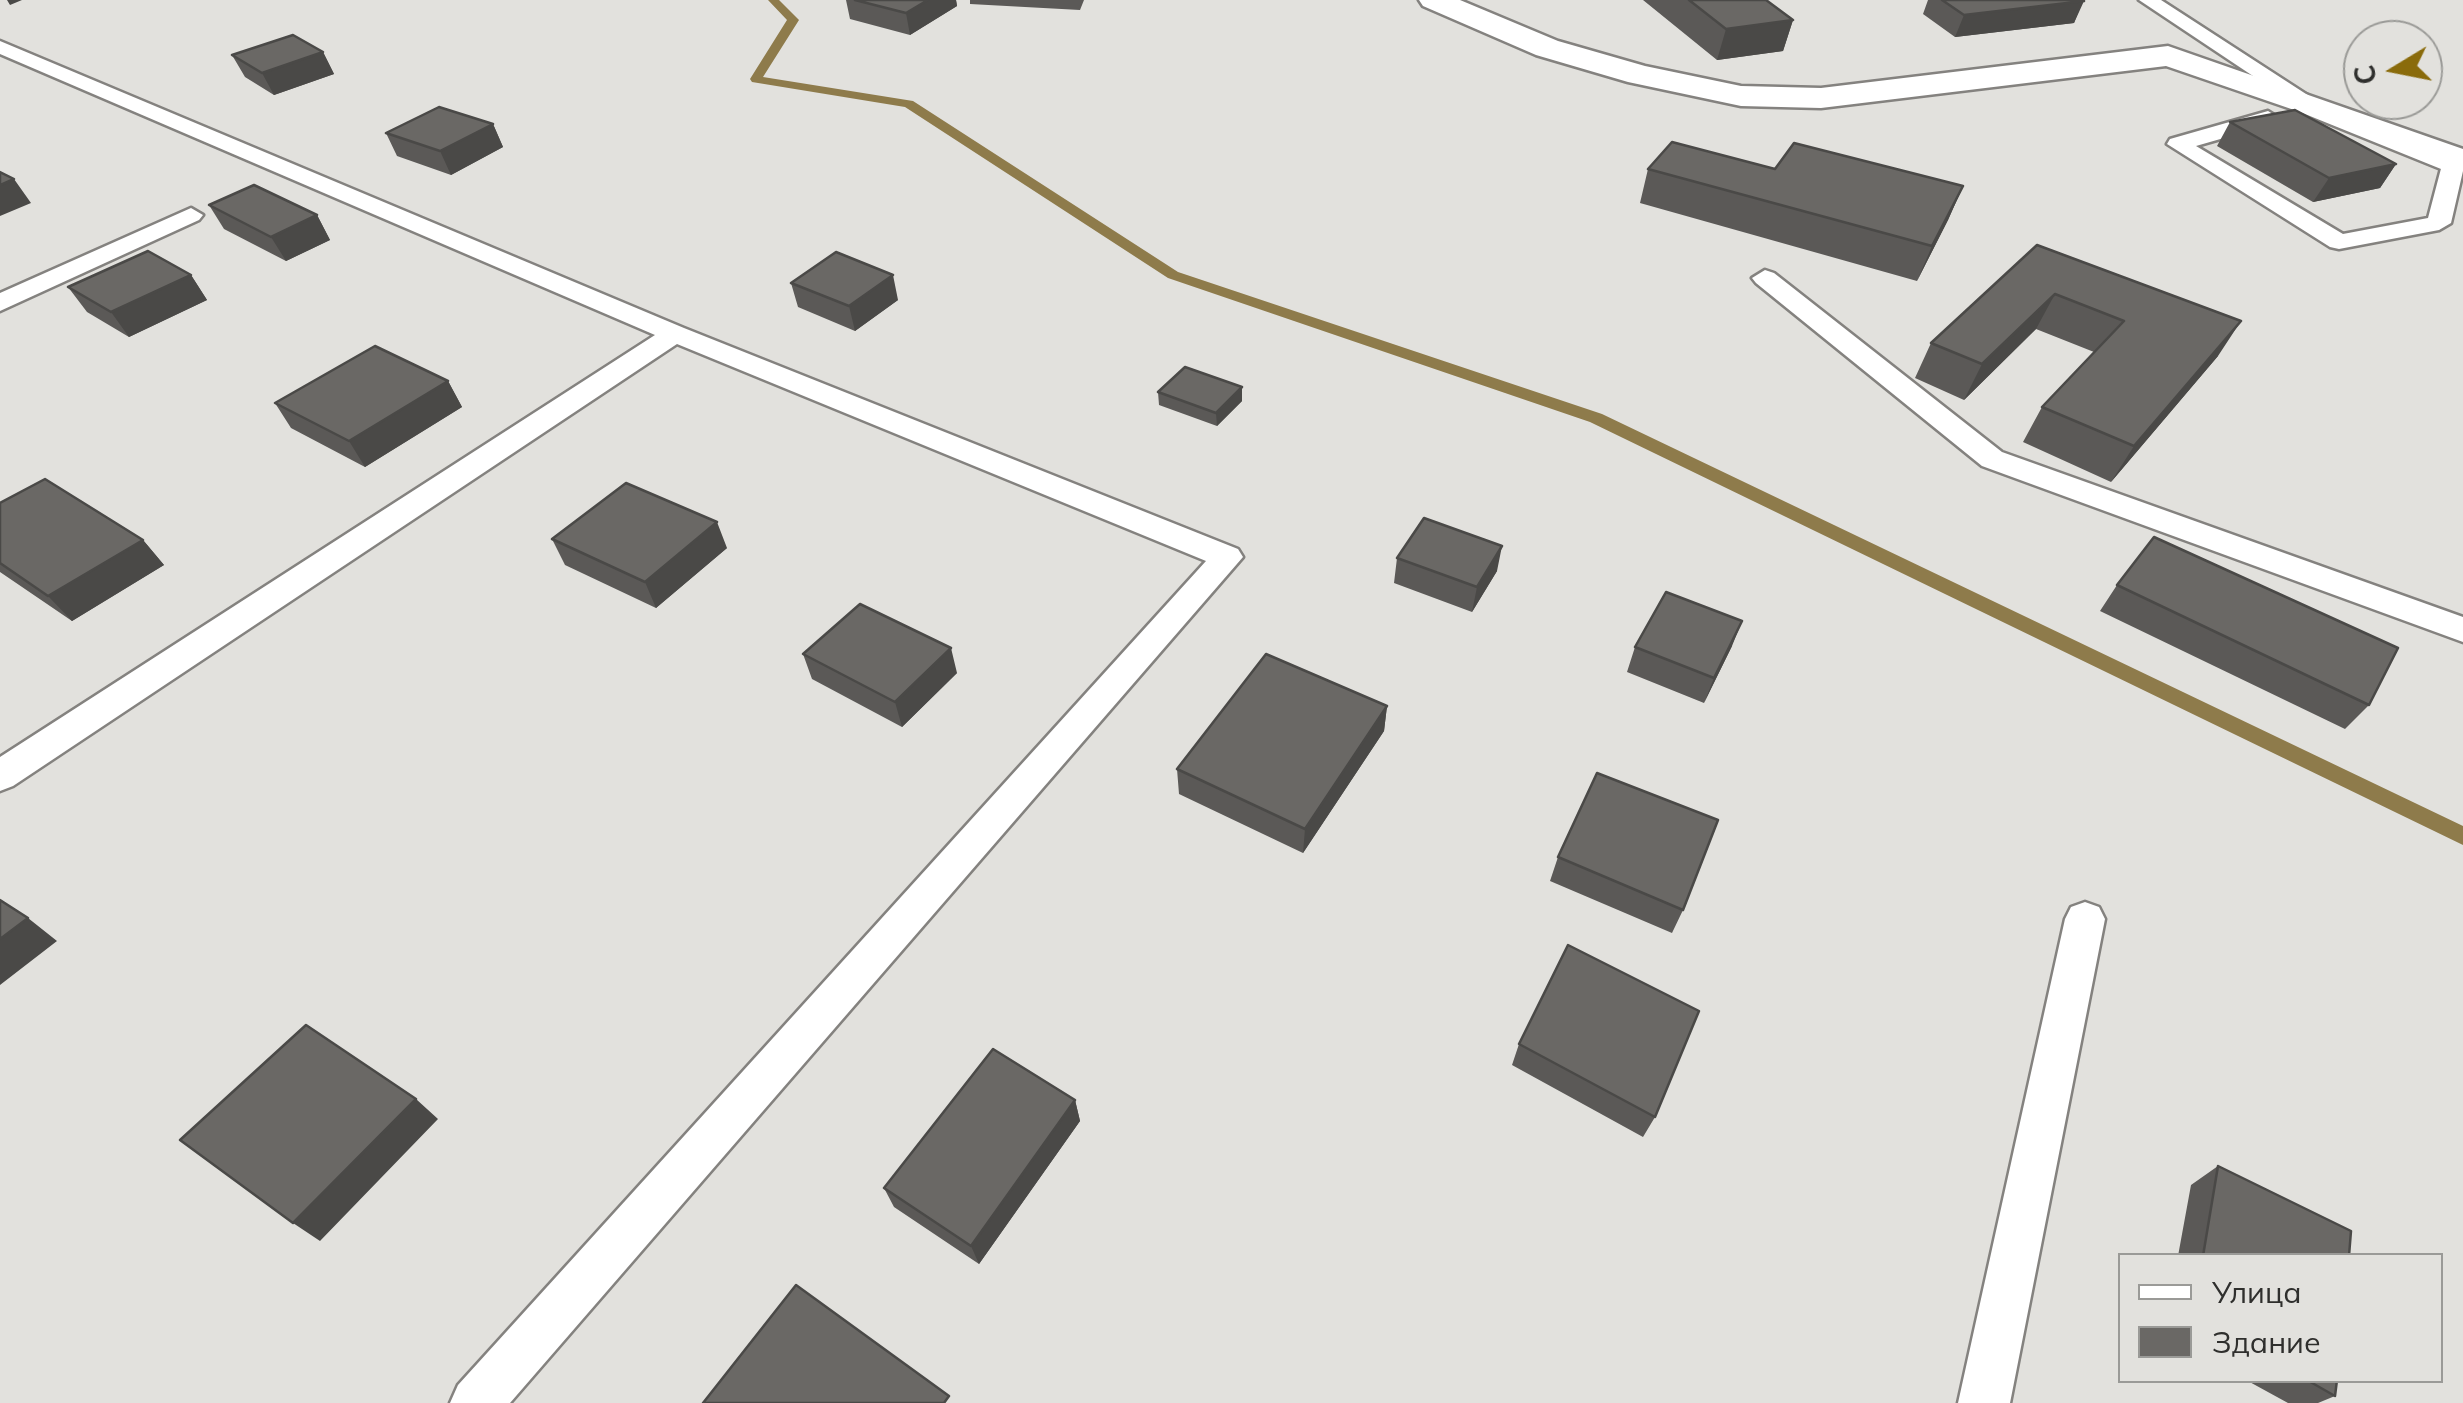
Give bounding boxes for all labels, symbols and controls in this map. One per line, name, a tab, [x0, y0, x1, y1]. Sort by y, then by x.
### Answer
north arrow	[2343, 20, 2443, 120]
text: С	[2346, 62, 2384, 87]
legend	[2118, 1253, 2443, 1383]
text: Улица	[2212, 1273, 2302, 1311]
text: Здание	[2212, 1323, 2321, 1361]

